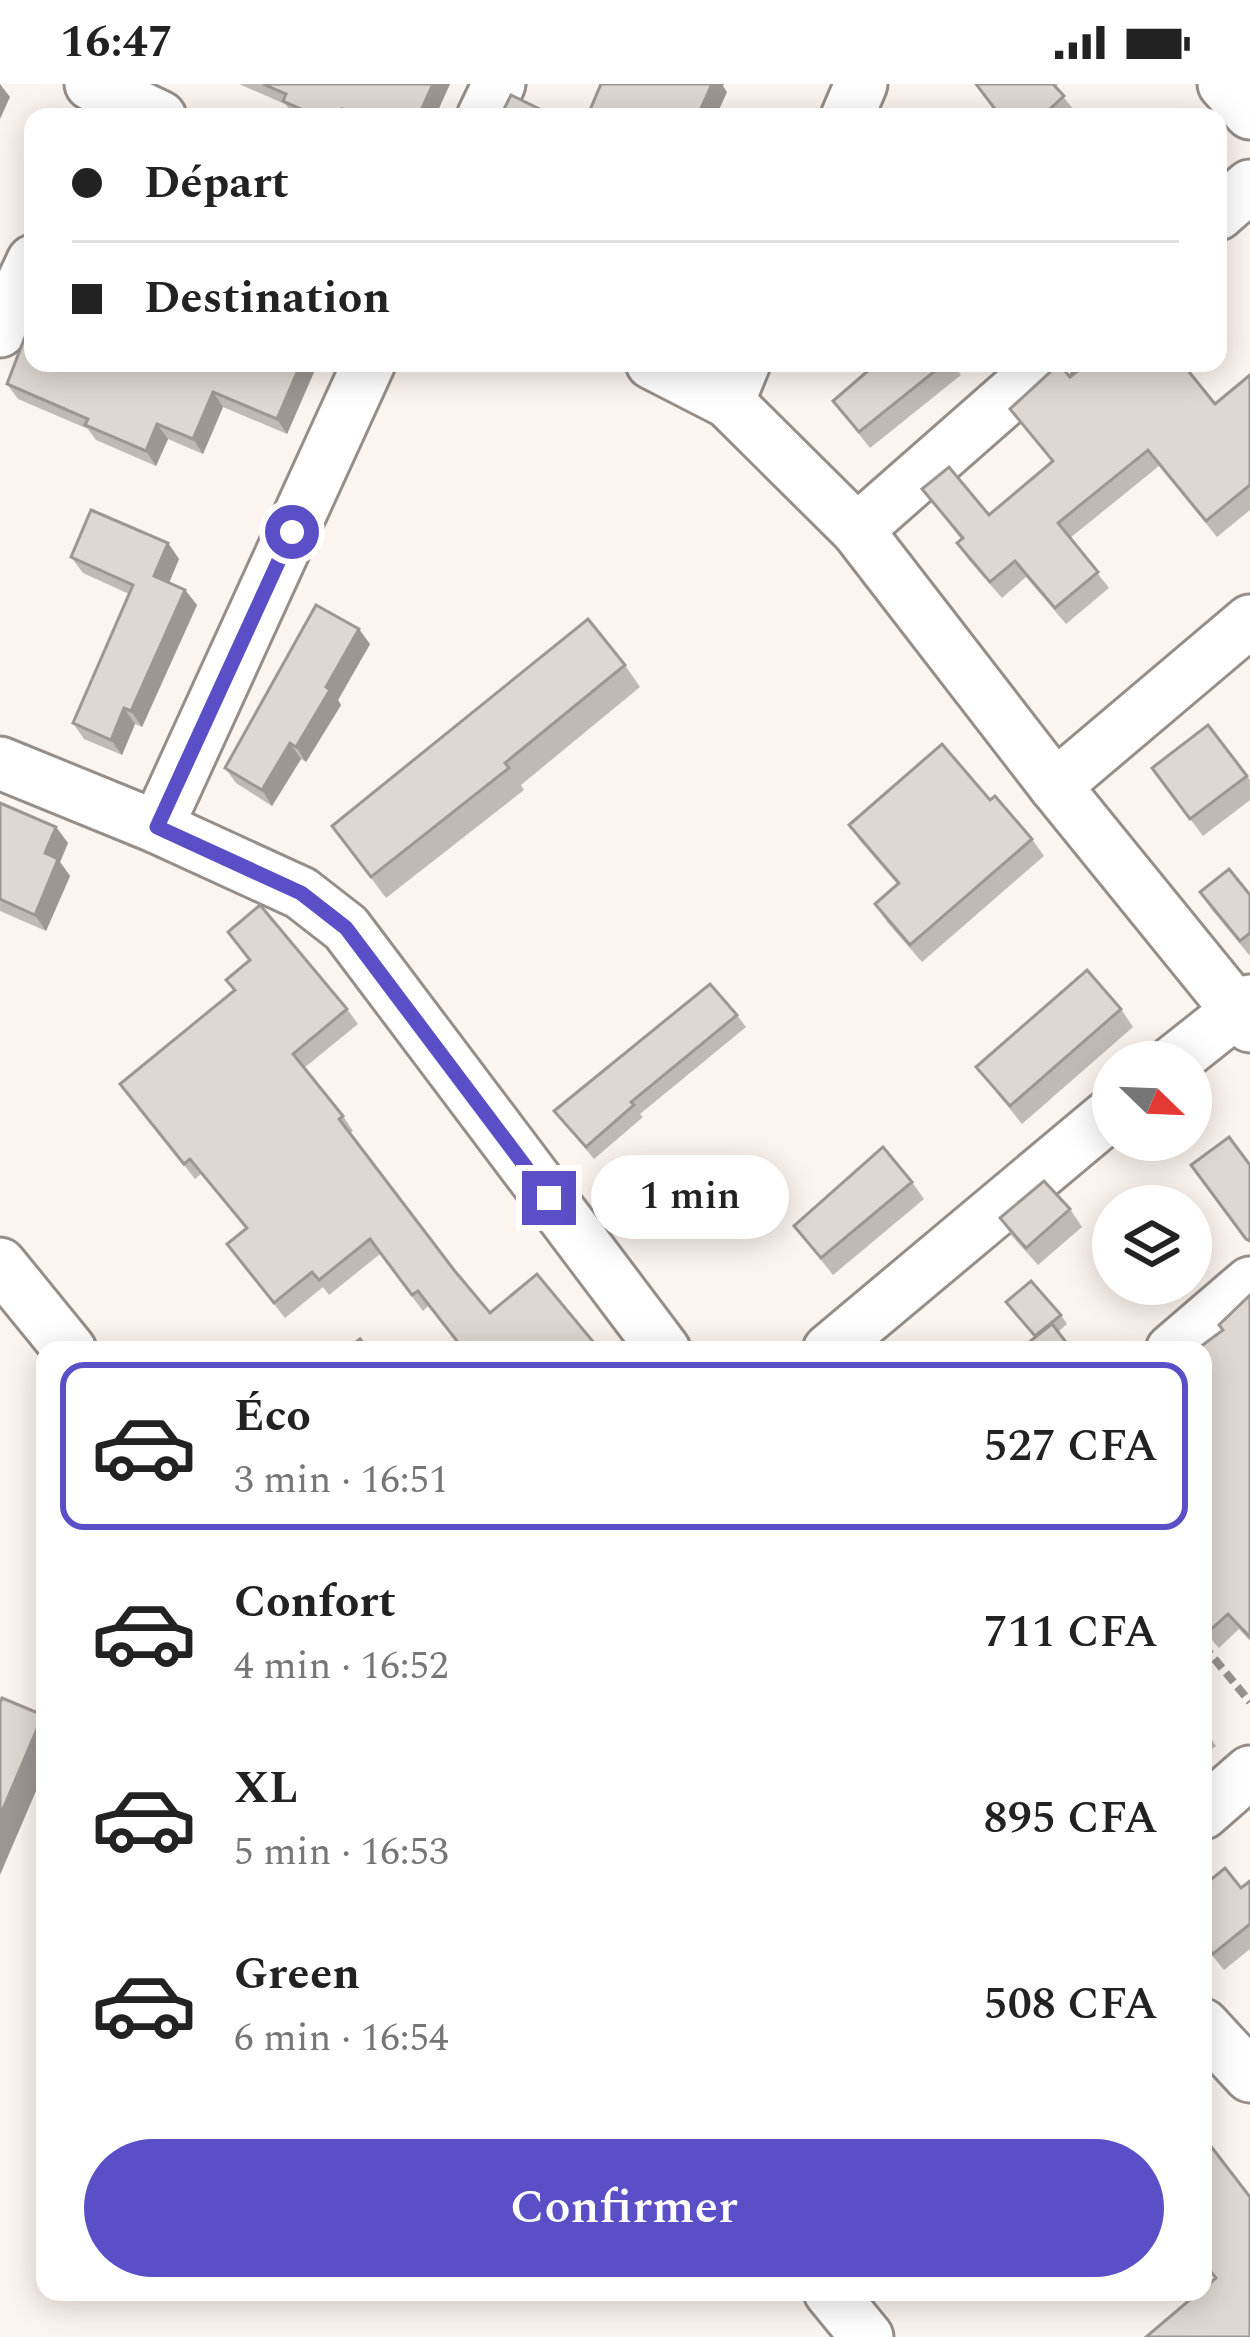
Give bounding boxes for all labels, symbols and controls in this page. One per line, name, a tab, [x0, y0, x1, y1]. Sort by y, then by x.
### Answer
text: 16:47	[60, 8, 173, 77]
text: Départ	[144, 149, 289, 218]
text: Destination	[144, 264, 390, 333]
route start	[265, 505, 319, 559]
north arrow	[1092, 1041, 1212, 1161]
map controls	[1092, 1041, 1212, 1305]
callout: 1 min	[591, 1156, 789, 1240]
text: 1 min	[639, 1167, 741, 1226]
route end	[522, 1171, 576, 1225]
button: layers	[1092, 1185, 1212, 1305]
text: Éco	[234, 1382, 311, 1451]
icon: car	[90, 1392, 198, 1500]
text: 527 CFA	[984, 1412, 1158, 1481]
text: 3 min · 16:51	[234, 1451, 449, 1510]
text: Confort	[234, 1568, 396, 1637]
icon: car	[90, 1578, 198, 1686]
text: 711 CFA	[984, 1598, 1158, 1667]
text: 4 min · 16:52	[234, 1637, 449, 1696]
text: XL	[234, 1754, 298, 1823]
icon: car	[90, 1764, 198, 1872]
text: 895 CFA	[984, 1784, 1158, 1853]
text: 5 min · 16:53	[234, 1823, 449, 1882]
text: Green	[234, 1940, 360, 2009]
icon: car	[90, 1950, 198, 2058]
text: 508 CFA	[984, 1970, 1158, 2039]
text: 6 min · 16:54	[234, 2009, 449, 2068]
button: Confirmer	[84, 2139, 1164, 2277]

